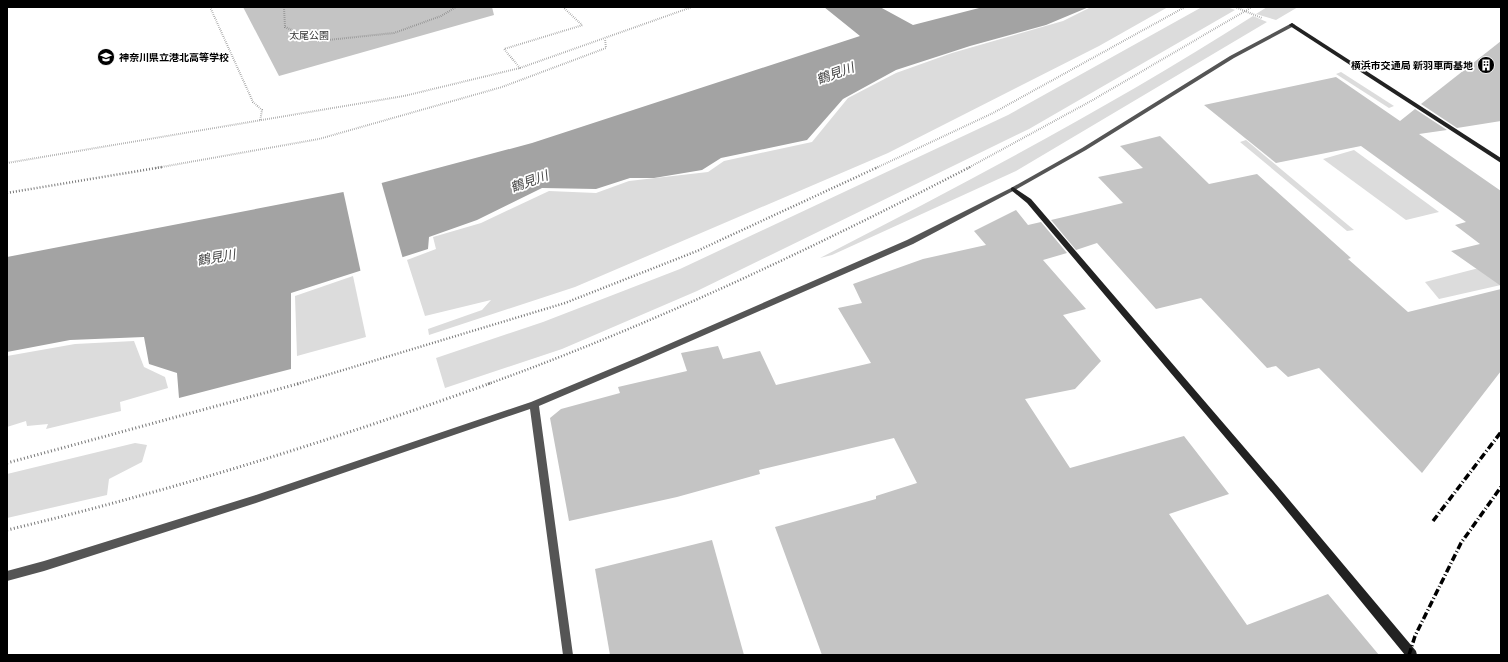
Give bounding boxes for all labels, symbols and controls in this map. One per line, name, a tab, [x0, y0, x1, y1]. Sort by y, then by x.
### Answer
park label: 太尾公園	[289, 29, 329, 41]
school or university icon: 神奈川県立港北高等学校	[96, 47, 116, 67]
place label: 神奈川県立港北高等学校	[119, 51, 229, 63]
building icon: 横浜市交通局 新羽車両基地	[1476, 55, 1496, 75]
water label: 鶴見川	[814, 58, 858, 87]
place label: 横浜市交通局 新羽車両基地	[1351, 59, 1473, 71]
water label: 鶴見川	[508, 166, 552, 195]
water label: 鶴見川	[195, 245, 239, 268]

